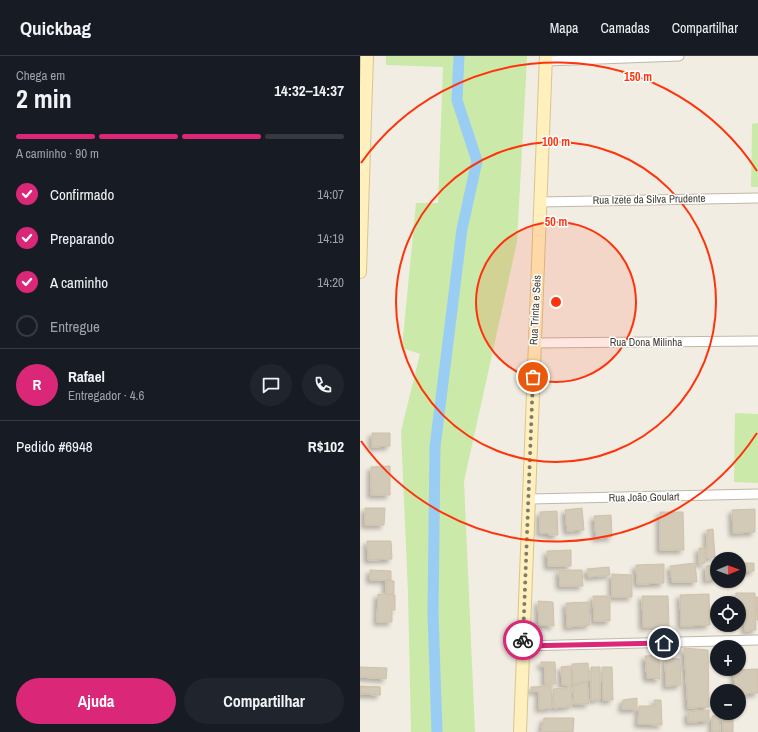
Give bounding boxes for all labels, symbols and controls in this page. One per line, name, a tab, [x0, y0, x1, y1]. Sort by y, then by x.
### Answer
text: Quickbag	[20, 15, 91, 41]
text: Mapa	[550, 19, 579, 37]
text: Camadas	[601, 19, 650, 37]
text: Compartilhar	[672, 19, 738, 37]
text: Chega em	[16, 67, 65, 84]
text: 150 m	[624, 69, 652, 85]
text: 14:32–14:37	[274, 80, 344, 101]
text: 2 min	[16, 81, 72, 116]
text: 100 m	[542, 134, 570, 150]
text: A caminho · 90 m	[16, 145, 99, 162]
icon: check	[16, 183, 38, 205]
text: Confirmado	[50, 184, 114, 205]
text: 14:07	[317, 186, 344, 203]
street label: Rua Izete da Silva Prudente	[592, 191, 706, 207]
text: 50 m	[545, 214, 567, 230]
icon: check	[16, 227, 38, 249]
text: Preparando	[50, 228, 114, 249]
text: 14:19	[317, 230, 344, 247]
icon: check	[16, 271, 38, 293]
text: A caminho	[50, 272, 108, 293]
text: 14:20	[317, 274, 344, 291]
street label: Rua Trinta e Seis	[526, 274, 544, 345]
centre of rings	[549, 295, 563, 309]
text: Entregue	[50, 316, 100, 337]
street label: Rua Dona Milinha	[610, 335, 682, 349]
pin	[516, 360, 550, 394]
button: chat	[250, 364, 292, 406]
button: phone	[302, 364, 344, 406]
text: Rafael	[68, 366, 105, 387]
icon: bag	[522, 366, 544, 388]
text: R	[33, 374, 41, 395]
text: Entregador · 4.6	[68, 387, 144, 404]
text: Pedido #6948	[16, 436, 93, 457]
text: R$102	[308, 436, 344, 457]
street label: Rua João Goulart	[609, 489, 680, 505]
north arrow	[710, 552, 746, 588]
map controls	[710, 552, 746, 720]
button: locate	[710, 596, 746, 632]
courier	[503, 620, 543, 660]
pin	[647, 626, 681, 660]
icon: bike	[512, 629, 534, 651]
icon: home	[653, 632, 675, 654]
button: +	[710, 640, 746, 676]
button: Ajuda	[16, 678, 176, 724]
button: Compartilhar	[184, 678, 344, 724]
button: −	[710, 684, 746, 720]

